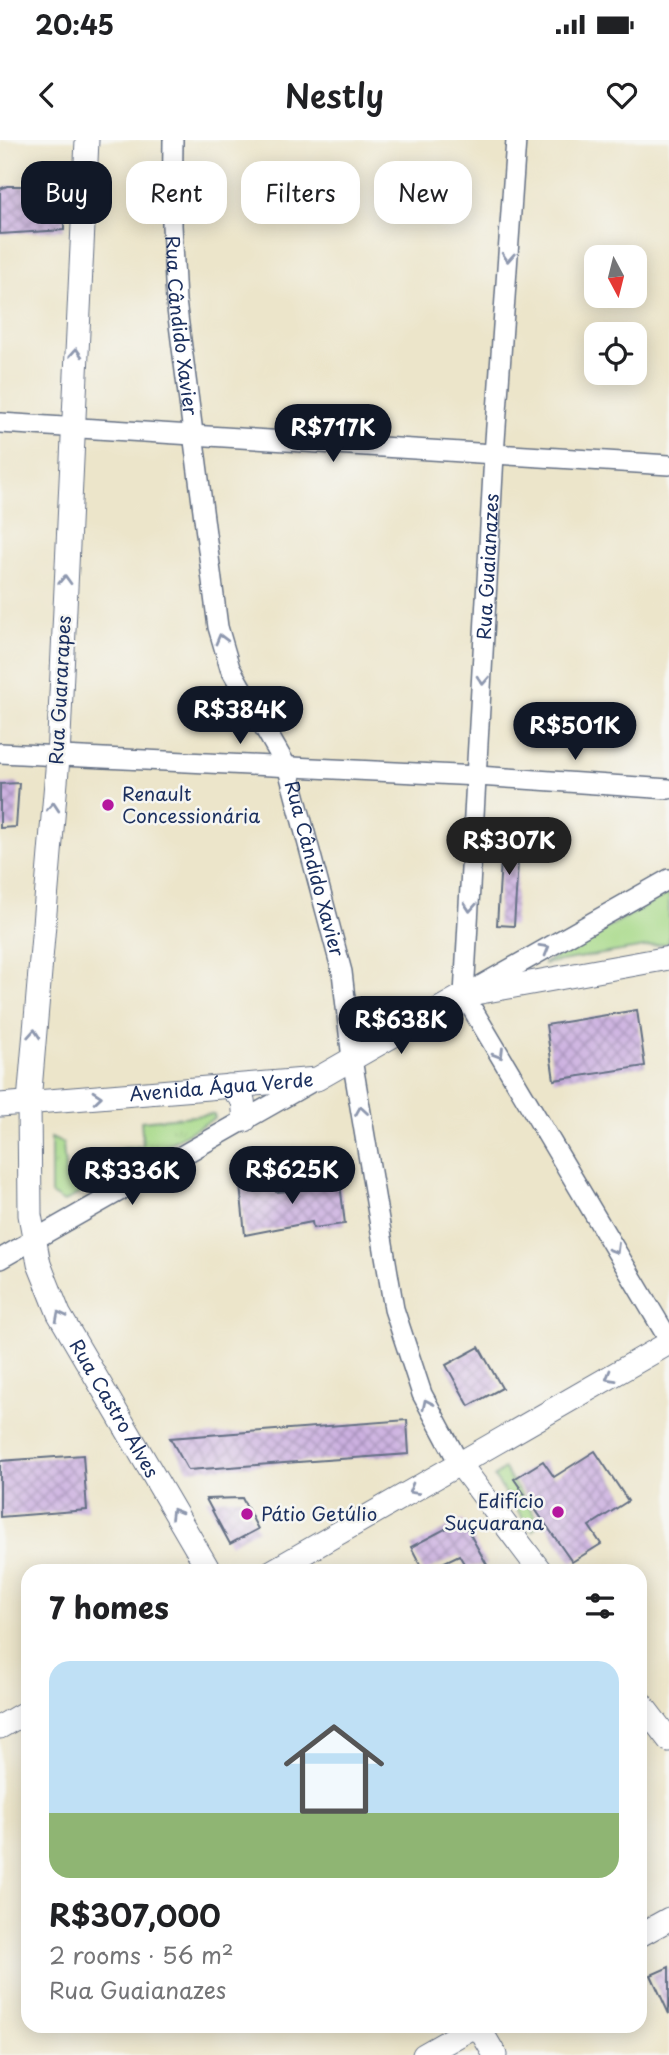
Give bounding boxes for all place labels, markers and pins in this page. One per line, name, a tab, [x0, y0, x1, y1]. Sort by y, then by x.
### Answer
pin: R$717K	[276, 404, 390, 464]
pin: R$384K	[183, 686, 297, 746]
pin: R$501K	[518, 702, 632, 762]
place label: Renault Concessionária	[122, 779, 260, 829]
marker: Renault Concessionária	[100, 797, 116, 813]
pin: R$307K	[452, 818, 566, 877]
pin: R$638K	[344, 996, 458, 1056]
pin: R$625K	[235, 1146, 349, 1206]
pin: R$336K	[75, 1147, 189, 1207]
place label: Edifício Suçuarana	[444, 1486, 544, 1536]
place label: Pátio Getúlio	[261, 1499, 377, 1527]
marker: Edifício Suçuarana	[550, 1504, 566, 1520]
marker: Pátio Getúlio	[239, 1506, 255, 1522]

